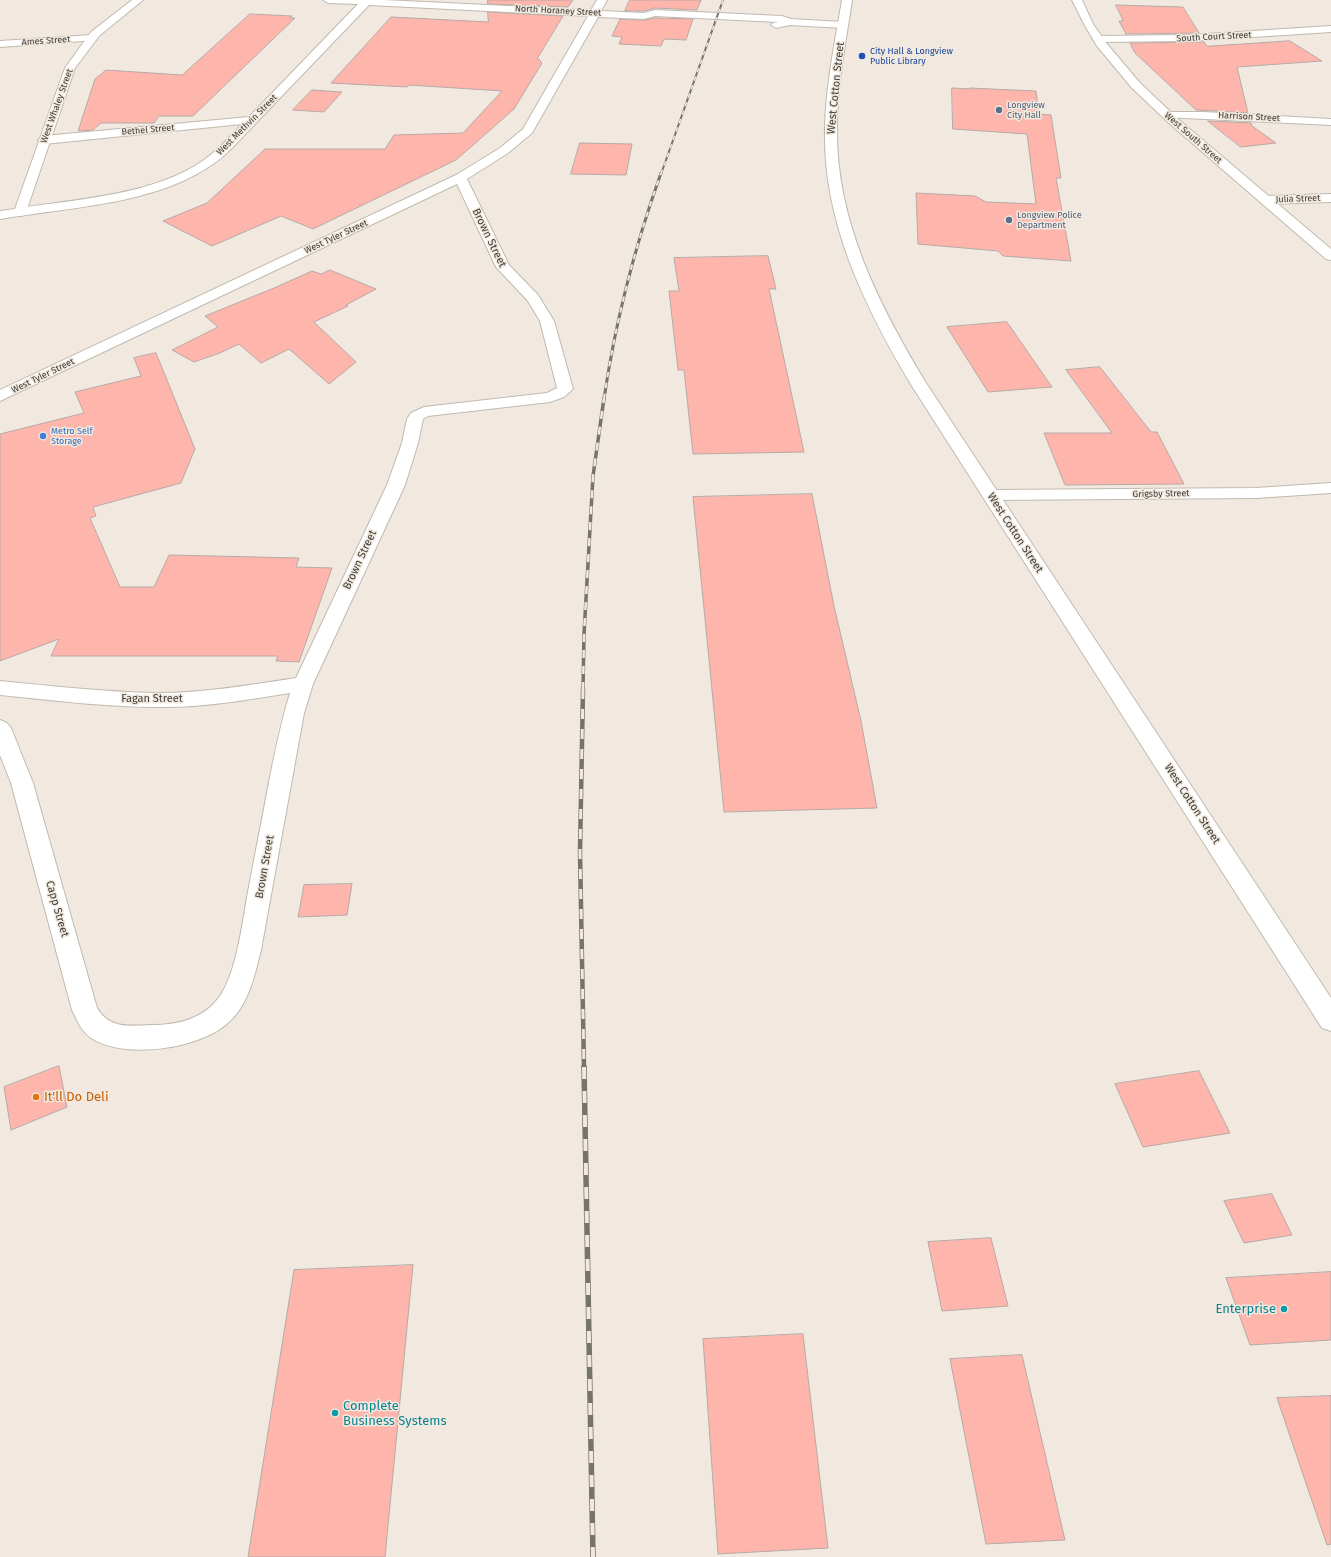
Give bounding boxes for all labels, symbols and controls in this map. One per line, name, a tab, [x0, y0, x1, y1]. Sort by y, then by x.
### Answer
street label: North Horaney Street	[514, 3, 602, 19]
street label: South Court Street	[1176, 30, 1252, 44]
street label: Ames Street	[21, 34, 71, 48]
street label: West Cotton Street	[825, 41, 847, 135]
place label: City Hall & Longview Public Library	[870, 46, 953, 67]
marker: City Hall & Longview Public Library	[857, 51, 867, 61]
street label: West Whaley Street	[39, 67, 75, 145]
street label: West Methvin Street	[214, 92, 280, 158]
place label: Longview City Hall	[1007, 100, 1045, 121]
marker: Longview City Hall	[994, 105, 1004, 115]
street label: West South Street	[1162, 110, 1224, 166]
street label: Harrison Street	[1218, 110, 1280, 124]
street label: Bethel Street	[121, 122, 175, 138]
street label: Julia Street	[1275, 193, 1321, 205]
street label: Brown Street	[469, 206, 509, 270]
place label: Longview Police Department	[1017, 210, 1082, 231]
marker: Longview Police Department	[1004, 215, 1014, 225]
street label: West Tyler Street	[303, 218, 369, 256]
street label: West Tyler Street	[10, 356, 76, 396]
place label: Metro Self Storage	[51, 426, 92, 447]
marker: Metro Self Storage	[38, 431, 48, 441]
street label: Grigsby Street	[1132, 488, 1190, 500]
street label: West Cotton Street	[984, 491, 1046, 575]
street label: Brown Street	[340, 528, 380, 592]
street label: Fagan Street	[121, 692, 183, 706]
street label: West Cotton Street	[1161, 762, 1223, 846]
street label: Brown Street	[253, 834, 277, 900]
street label: Capp Street	[43, 879, 71, 939]
place label: It'll Do Deli	[44, 1089, 109, 1105]
marker: It'll Do Deli	[31, 1092, 41, 1102]
place label: Enterprise	[1215, 1301, 1276, 1317]
marker: Enterprise	[1279, 1304, 1289, 1314]
place label: Complete Business Systems	[343, 1398, 446, 1429]
marker: Complete Business Systems	[330, 1408, 340, 1418]

